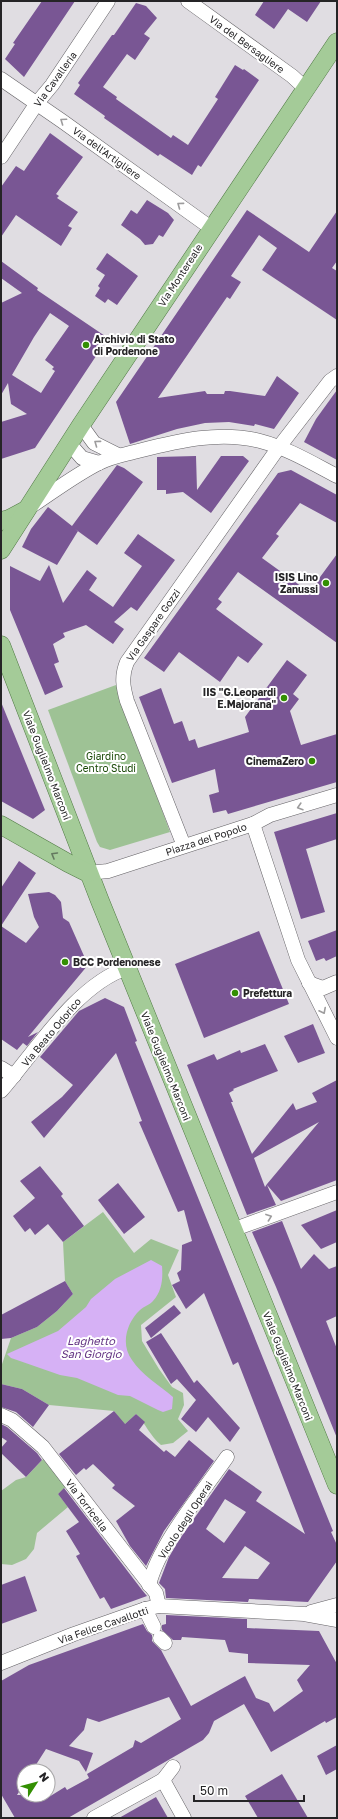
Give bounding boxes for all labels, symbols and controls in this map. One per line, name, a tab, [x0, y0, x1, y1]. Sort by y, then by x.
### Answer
street label: Via del Bersagliere	[207, 13, 287, 75]
street label: Via Cavalleria	[31, 49, 79, 109]
one-way arrow	[60, 118, 67, 126]
street label: Via dell'Artigliere	[70, 124, 144, 182]
one-way arrow	[177, 203, 184, 210]
street label: Via Montereale	[155, 241, 205, 309]
place label: Archivio di Stato di Pordenone	[94, 333, 174, 357]
marker: Archivio di Stato di Pordenone	[81, 340, 91, 350]
one-way arrow	[94, 441, 101, 448]
place label: ISIS Lino Zanussi	[275, 571, 318, 595]
marker: ISIS Lino Zanussi	[321, 578, 331, 588]
street label: Via Gaspare Gozzi	[124, 587, 182, 663]
place label: IIS "G.Leopardi E.Majorana"	[203, 686, 276, 710]
marker: IIS "G.Leopardi E.Majorana"	[279, 693, 289, 703]
street label: Viale Guglielmo Marconi	[21, 709, 73, 821]
park label: Giardino Centro Studi	[76, 750, 136, 774]
place label: CinemaZero	[246, 755, 304, 767]
marker: CinemaZero	[307, 756, 317, 766]
one-way arrow	[296, 802, 303, 811]
street label: Piazza del Popolo	[164, 820, 248, 858]
one-way arrow	[51, 853, 58, 860]
place label: BCC Pordenonese	[73, 956, 161, 968]
marker: BCC Pordenonese	[60, 957, 70, 967]
place label: Prefettura	[243, 987, 292, 999]
marker: Prefettura	[230, 988, 240, 998]
street label: Via Beato Odorico	[19, 995, 83, 1069]
one-way arrow	[318, 1006, 326, 1014]
street label: Viale Guglielmo Marconi	[139, 1010, 193, 1122]
one-way arrow	[265, 1214, 272, 1222]
street label: Viale Guglielmo Marconi	[261, 1310, 315, 1422]
water label: Laghetto San Giorgio	[61, 1334, 123, 1361]
street label: Via Torricella	[63, 1476, 111, 1534]
street label: Vicolo degli Operai	[155, 1479, 215, 1561]
street label: Via Felice Cavallotti	[56, 1604, 150, 1646]
north arrow	[16, 1763, 56, 1803]
text: N	[37, 1770, 52, 1784]
scale bar	[194, 1777, 304, 1803]
text: 50 m	[200, 1783, 228, 1798]

